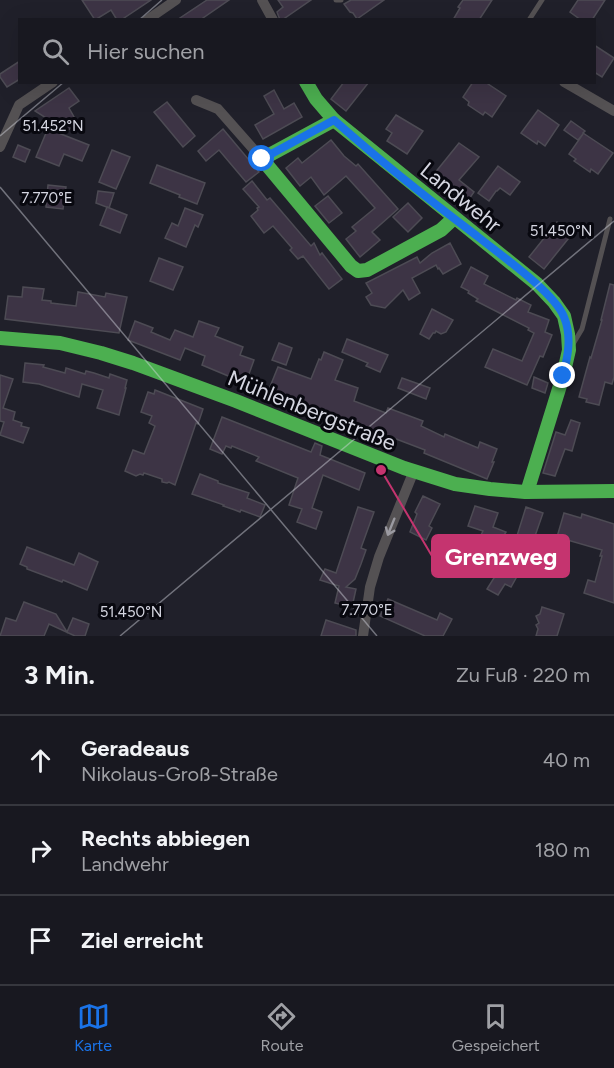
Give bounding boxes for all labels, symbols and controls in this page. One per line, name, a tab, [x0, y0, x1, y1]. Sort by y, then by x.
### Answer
search box	[18, 18, 596, 84]
icon: search	[39, 35, 72, 68]
text: Hier suchen	[87, 38, 205, 65]
text: 51.452°N	[22, 117, 84, 135]
route start	[248, 145, 274, 171]
street label: Landwehr	[415, 157, 507, 239]
text: 7.770°E	[21, 189, 73, 207]
text: 51.450°N	[530, 222, 592, 240]
route end	[549, 362, 575, 388]
street label: Mühlenbergstraße	[224, 364, 400, 457]
one-way arrow	[385, 517, 396, 536]
callout: Grenzweg	[432, 535, 569, 577]
text: Grenzweg	[445, 542, 557, 571]
text: 7.770°E	[341, 601, 393, 619]
text: 51.450°N	[100, 603, 162, 621]
text: 3 Min.	[24, 659, 95, 691]
text: Zu Fuß · 220 m	[456, 663, 590, 687]
text: Geradeaus	[81, 735, 189, 762]
icon: ahead	[24, 744, 57, 777]
text: 40 m	[543, 748, 590, 772]
text: Nikolaus-Groß-Straße	[81, 762, 278, 786]
text: Rechts abbiegen	[81, 825, 250, 852]
icon: right	[24, 834, 57, 867]
text: 180 m	[535, 838, 590, 862]
text: Landwehr	[81, 852, 169, 876]
icon: arrive	[24, 924, 57, 957]
text: Ziel erreicht	[81, 927, 204, 954]
tab: Karte	[74, 1000, 112, 1055]
tab: Route	[260, 1000, 303, 1055]
tab: Gespeichert	[452, 1000, 540, 1055]

